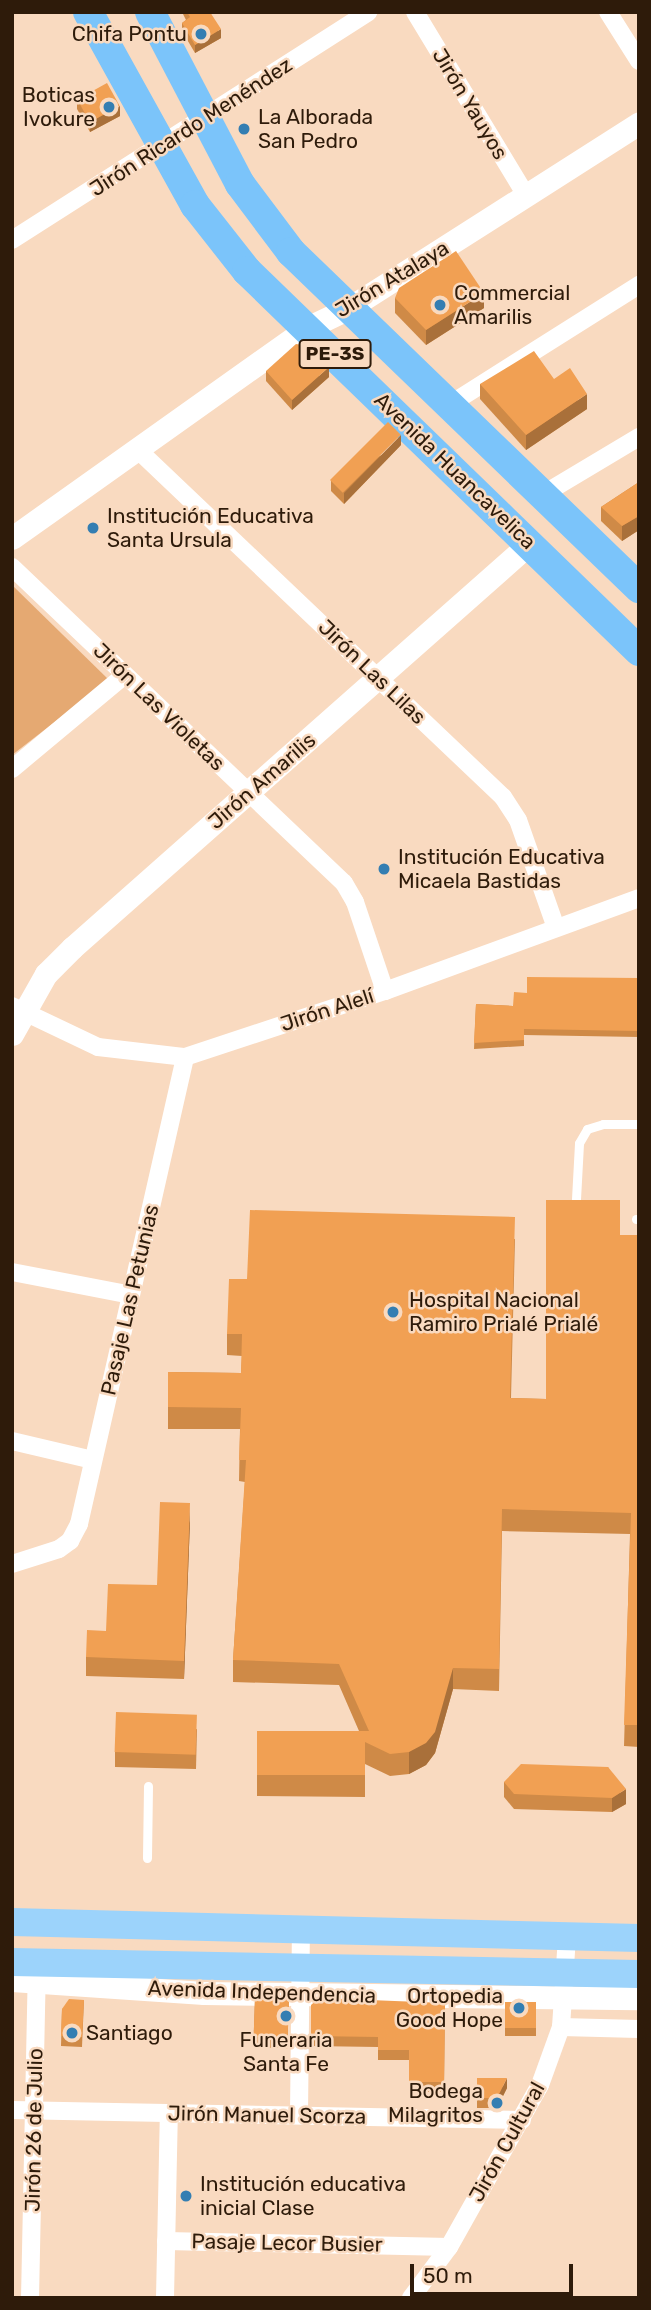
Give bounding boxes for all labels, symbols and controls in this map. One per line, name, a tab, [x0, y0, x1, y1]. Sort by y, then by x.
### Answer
place label: Chifa Pontu	[72, 21, 187, 47]
marker: Chifa Pontu	[193, 26, 209, 42]
street label: Jirón Yauyos	[427, 44, 513, 164]
street label: Jirón Ricardo Menéndez	[85, 52, 297, 202]
place label: Boticas Ivokure	[22, 82, 95, 132]
marker: Boticas Ivokure	[101, 99, 117, 115]
place label: La Alborada San Pedro	[258, 104, 374, 154]
marker: La Alborada San Pedro	[236, 121, 252, 137]
street label: Jirón Atalaya	[330, 235, 454, 323]
place label: Commercial Amarilis	[454, 280, 570, 330]
marker: Commercial Amarilis	[432, 297, 448, 313]
road number: PE-3S	[298, 338, 372, 370]
street label: Avenida Huancavelica	[369, 387, 541, 555]
place label: Institución Educativa Santa Ursula	[107, 503, 314, 553]
marker: Institución Educativa Santa Ursula	[85, 520, 101, 536]
street label: Jirón Las Lilas	[313, 614, 431, 730]
street label: Jirón Las Violetas	[88, 638, 230, 776]
street label: Jirón Amarilis	[203, 727, 321, 835]
place label: Institución Educativa Micaela Bastidas	[398, 844, 605, 894]
marker: Institución Educativa Micaela Bastidas	[376, 861, 392, 877]
street label: Jirón Alelí	[277, 983, 377, 1037]
street label: Pasaje Las Petunias	[96, 1202, 164, 1398]
place label: Hospital Nacional Ramiro Prialé Prialé	[409, 1287, 598, 1337]
marker: Hospital Nacional Ramiro Prialé Prialé	[383, 1302, 403, 1322]
street label: Avenida Independencia	[147, 1975, 377, 2009]
place label: Ortopedia Good Hope	[396, 1983, 503, 2033]
marker: Ortopedia Good Hope	[509, 1998, 529, 2018]
marker: Funeraria Santa Fe	[278, 2008, 294, 2024]
place label: Santiago	[86, 2020, 173, 2046]
marker: Santiago	[64, 2025, 80, 2041]
place label: Funeraria Santa Fe	[239, 2027, 333, 2077]
street label: Jirón 26 de Julio	[20, 2048, 48, 2212]
place label: Bodega Milagritos	[388, 2078, 483, 2128]
street label: Jirón Cultural	[464, 2078, 550, 2206]
marker: Bodega Milagritos	[489, 2095, 505, 2111]
street label: Jirón Manuel Scorza	[167, 2101, 367, 2129]
place label: Institución educativa inicial Clase	[200, 2171, 406, 2221]
marker: Institución educativa inicial Clase	[178, 2188, 194, 2204]
street label: Pasaje Lecor Busier	[191, 2229, 383, 2257]
scale bar	[413, 2250, 576, 2294]
text: 50 m	[423, 2263, 473, 2288]

